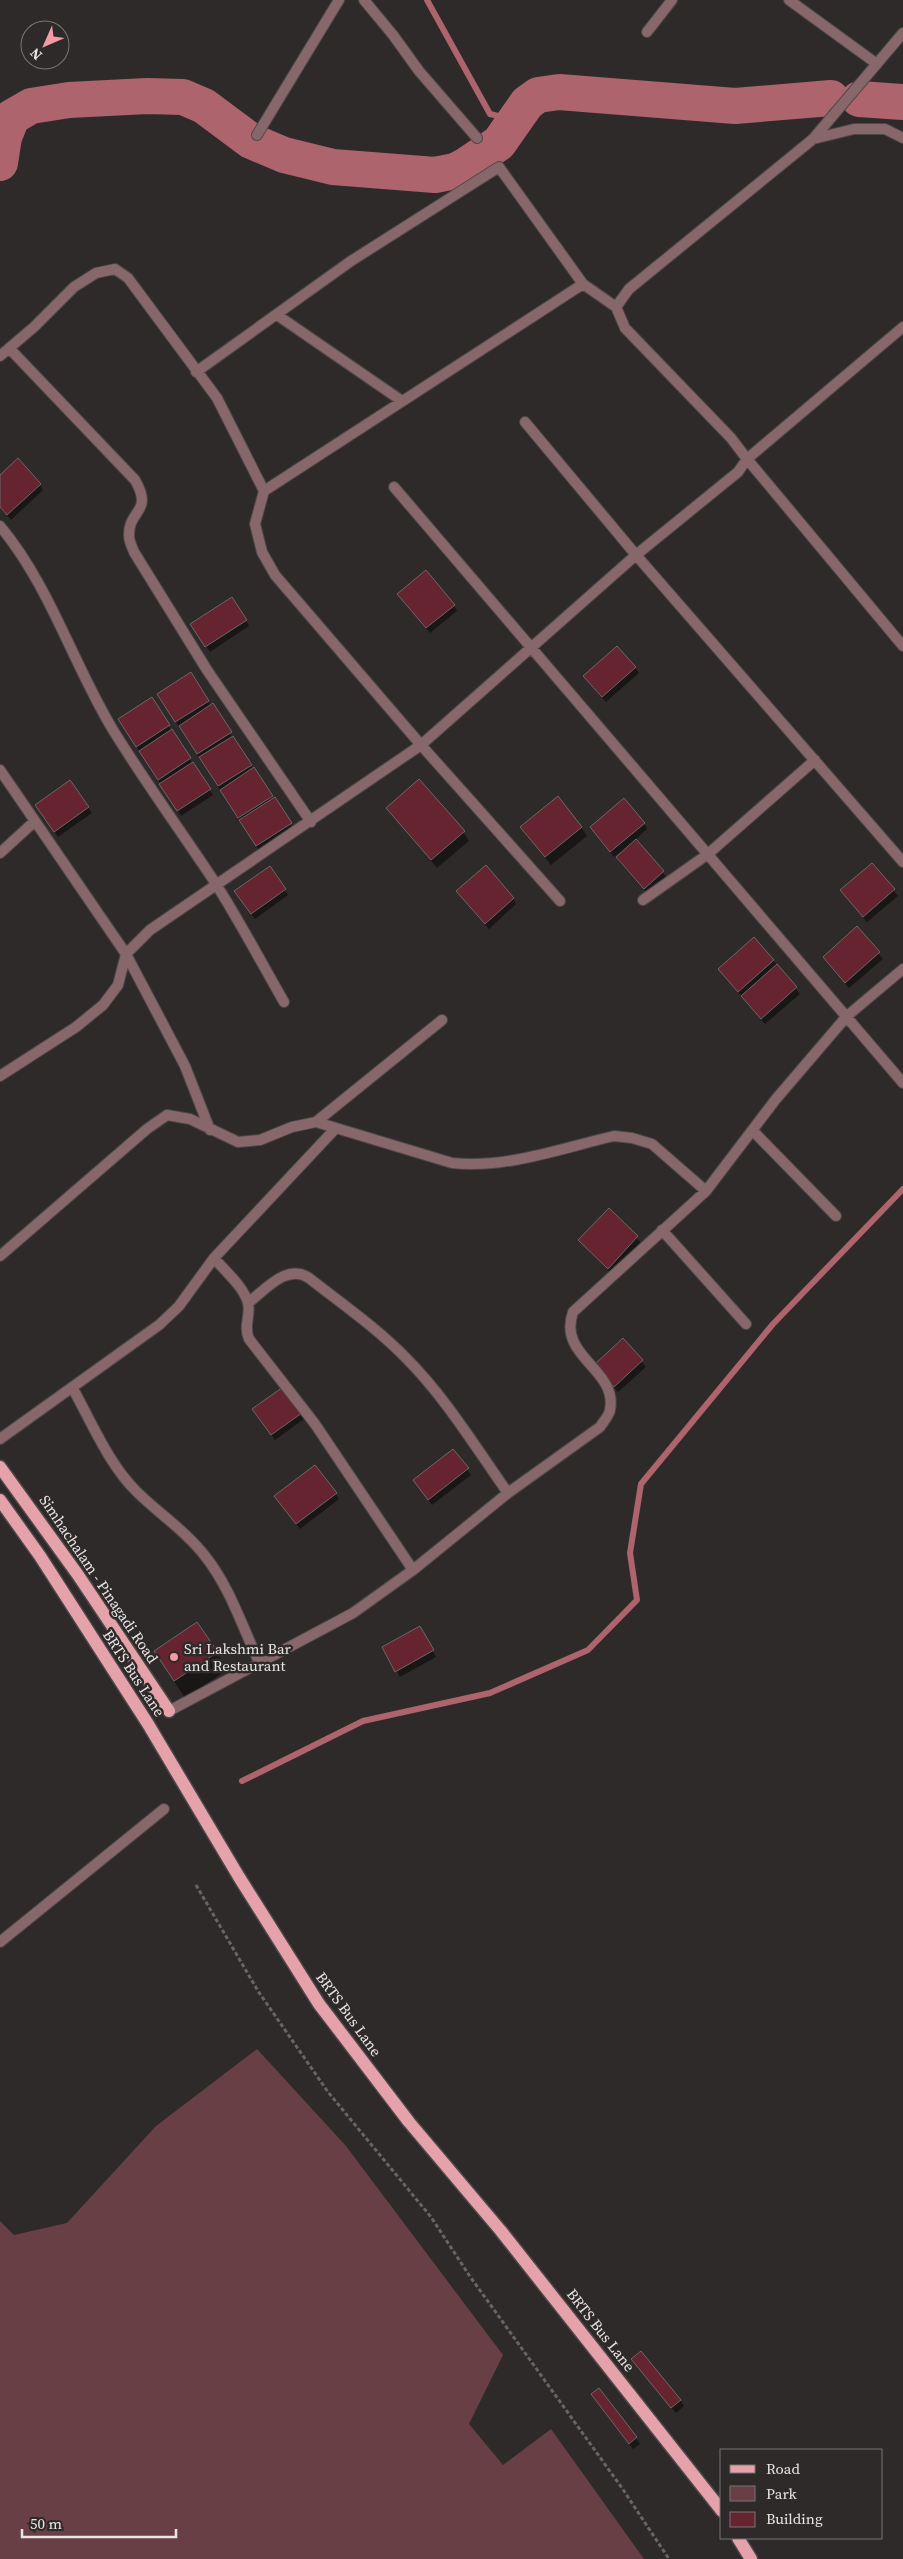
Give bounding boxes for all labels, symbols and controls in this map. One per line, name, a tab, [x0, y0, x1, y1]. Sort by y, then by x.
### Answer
north arrow	[20, 20, 70, 70]
text: N	[25, 44, 46, 65]
street label: Simhachalam - Pinagadi Road	[35, 1491, 164, 1668]
street label: BRTS Bus Lane	[98, 1625, 170, 1721]
place label: Sri Lakshmi Bar and Restaurant	[184, 1638, 291, 1676]
marker: Sri Lakshmi Bar and Restaurant	[168, 1651, 180, 1663]
street label: BRTS Bus Lane	[311, 1967, 387, 2061]
street label: BRTS Bus Lane	[562, 2284, 640, 2376]
legend	[720, 2449, 883, 2539]
text: Road	[766, 2458, 800, 2479]
text: Park	[766, 2483, 798, 2504]
scale bar	[22, 2506, 176, 2538]
text: Building	[766, 2508, 823, 2529]
text: 50 m	[30, 2513, 62, 2534]

